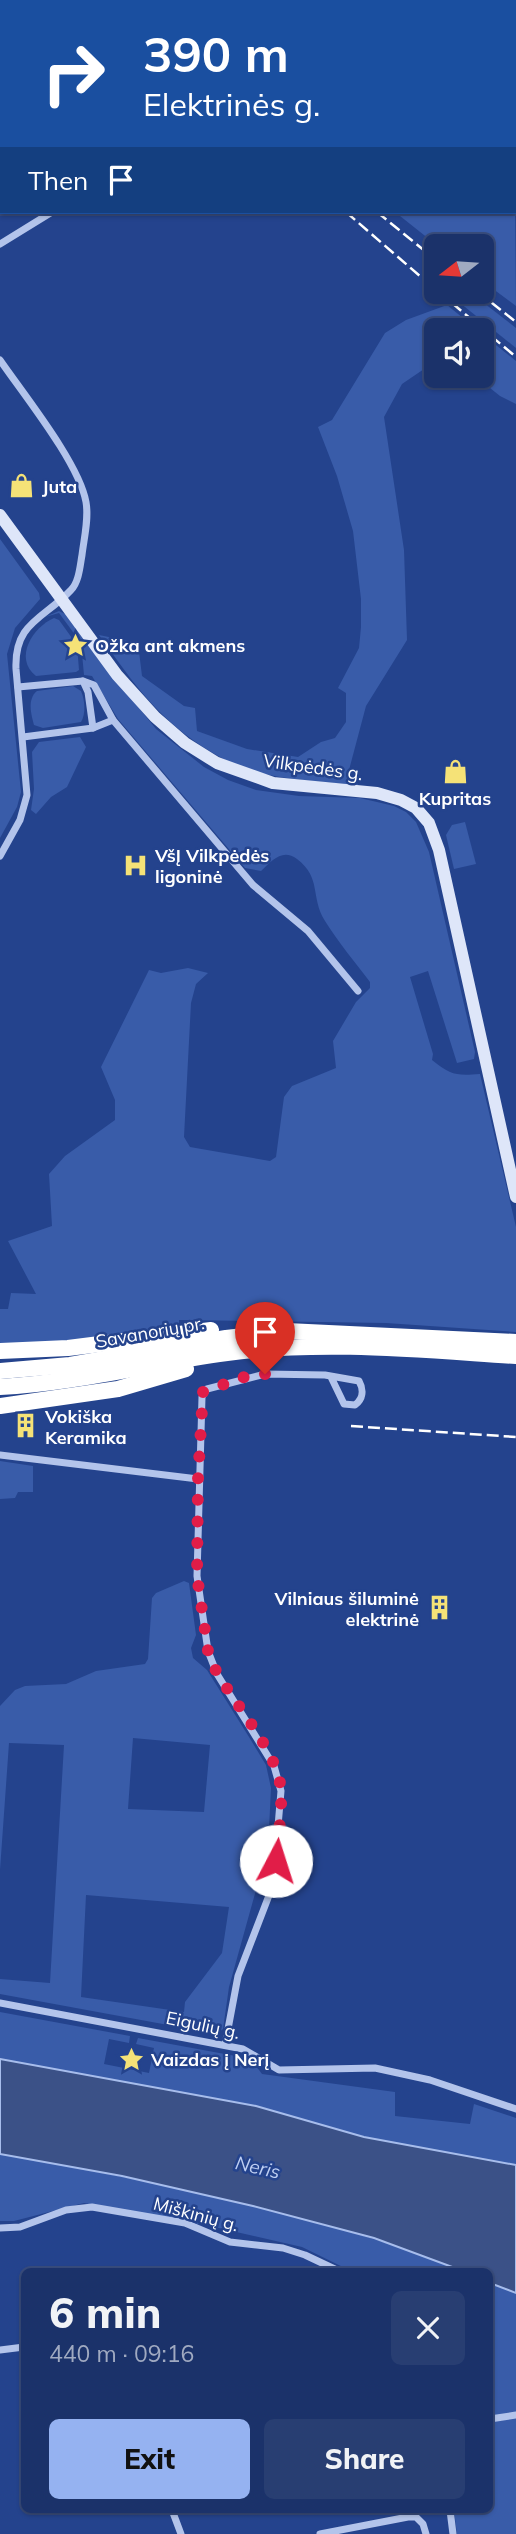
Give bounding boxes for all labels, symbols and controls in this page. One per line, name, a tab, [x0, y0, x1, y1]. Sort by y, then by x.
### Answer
text: 390 m	[143, 23, 289, 84]
icon: right	[28, 28, 119, 119]
text: Elektrinės g.	[143, 84, 320, 124]
icon: arrive	[102, 161, 140, 199]
text: Then	[28, 164, 88, 197]
north arrow	[424, 234, 494, 304]
map controls	[424, 234, 494, 388]
button: sound	[424, 318, 494, 388]
shop icon: Juta	[8, 472, 36, 500]
place label: Juta	[42, 475, 77, 498]
place icon: Ožka ant akmens	[61, 631, 89, 659]
place label: Ožka ant akmens	[95, 634, 245, 657]
street label: Vilkpėdės g.	[262, 749, 364, 785]
shop icon: Kupritas	[441, 757, 469, 785]
place label: Kupritas	[419, 787, 491, 810]
place label: VšĮ Vilkpėdės ligoninė	[154, 844, 269, 888]
hospital icon: VšĮ Vilkpėdės ligoninė	[121, 851, 149, 879]
pin	[235, 1302, 295, 1374]
street label: Savanorių pr.	[94, 1311, 206, 1353]
icon: arrive	[246, 1313, 284, 1351]
place label: Vokiška Keramika	[44, 1405, 127, 1449]
building icon: Vokiška Keramika	[11, 1412, 39, 1440]
place label: Vilniaus šiluminė elektrinė	[273, 1587, 419, 1631]
building icon: Vilniaus šiluminė elektrinė	[425, 1594, 453, 1622]
position arrow	[239, 1824, 313, 1898]
street label: Eigulių g.	[164, 2006, 242, 2044]
place icon: Vaizdas į Nerį	[117, 2045, 145, 2073]
place label: Vaizdas į Nerį	[150, 2048, 269, 2071]
water label: Neris	[233, 2150, 283, 2184]
street label: Miškinių g.	[151, 2192, 241, 2236]
text: 6 min	[49, 2286, 162, 2339]
button: close	[391, 2291, 465, 2365]
text: 440 m · 09:16	[49, 2339, 194, 2368]
button: Exit	[49, 2419, 250, 2499]
button: Share	[264, 2419, 465, 2499]

